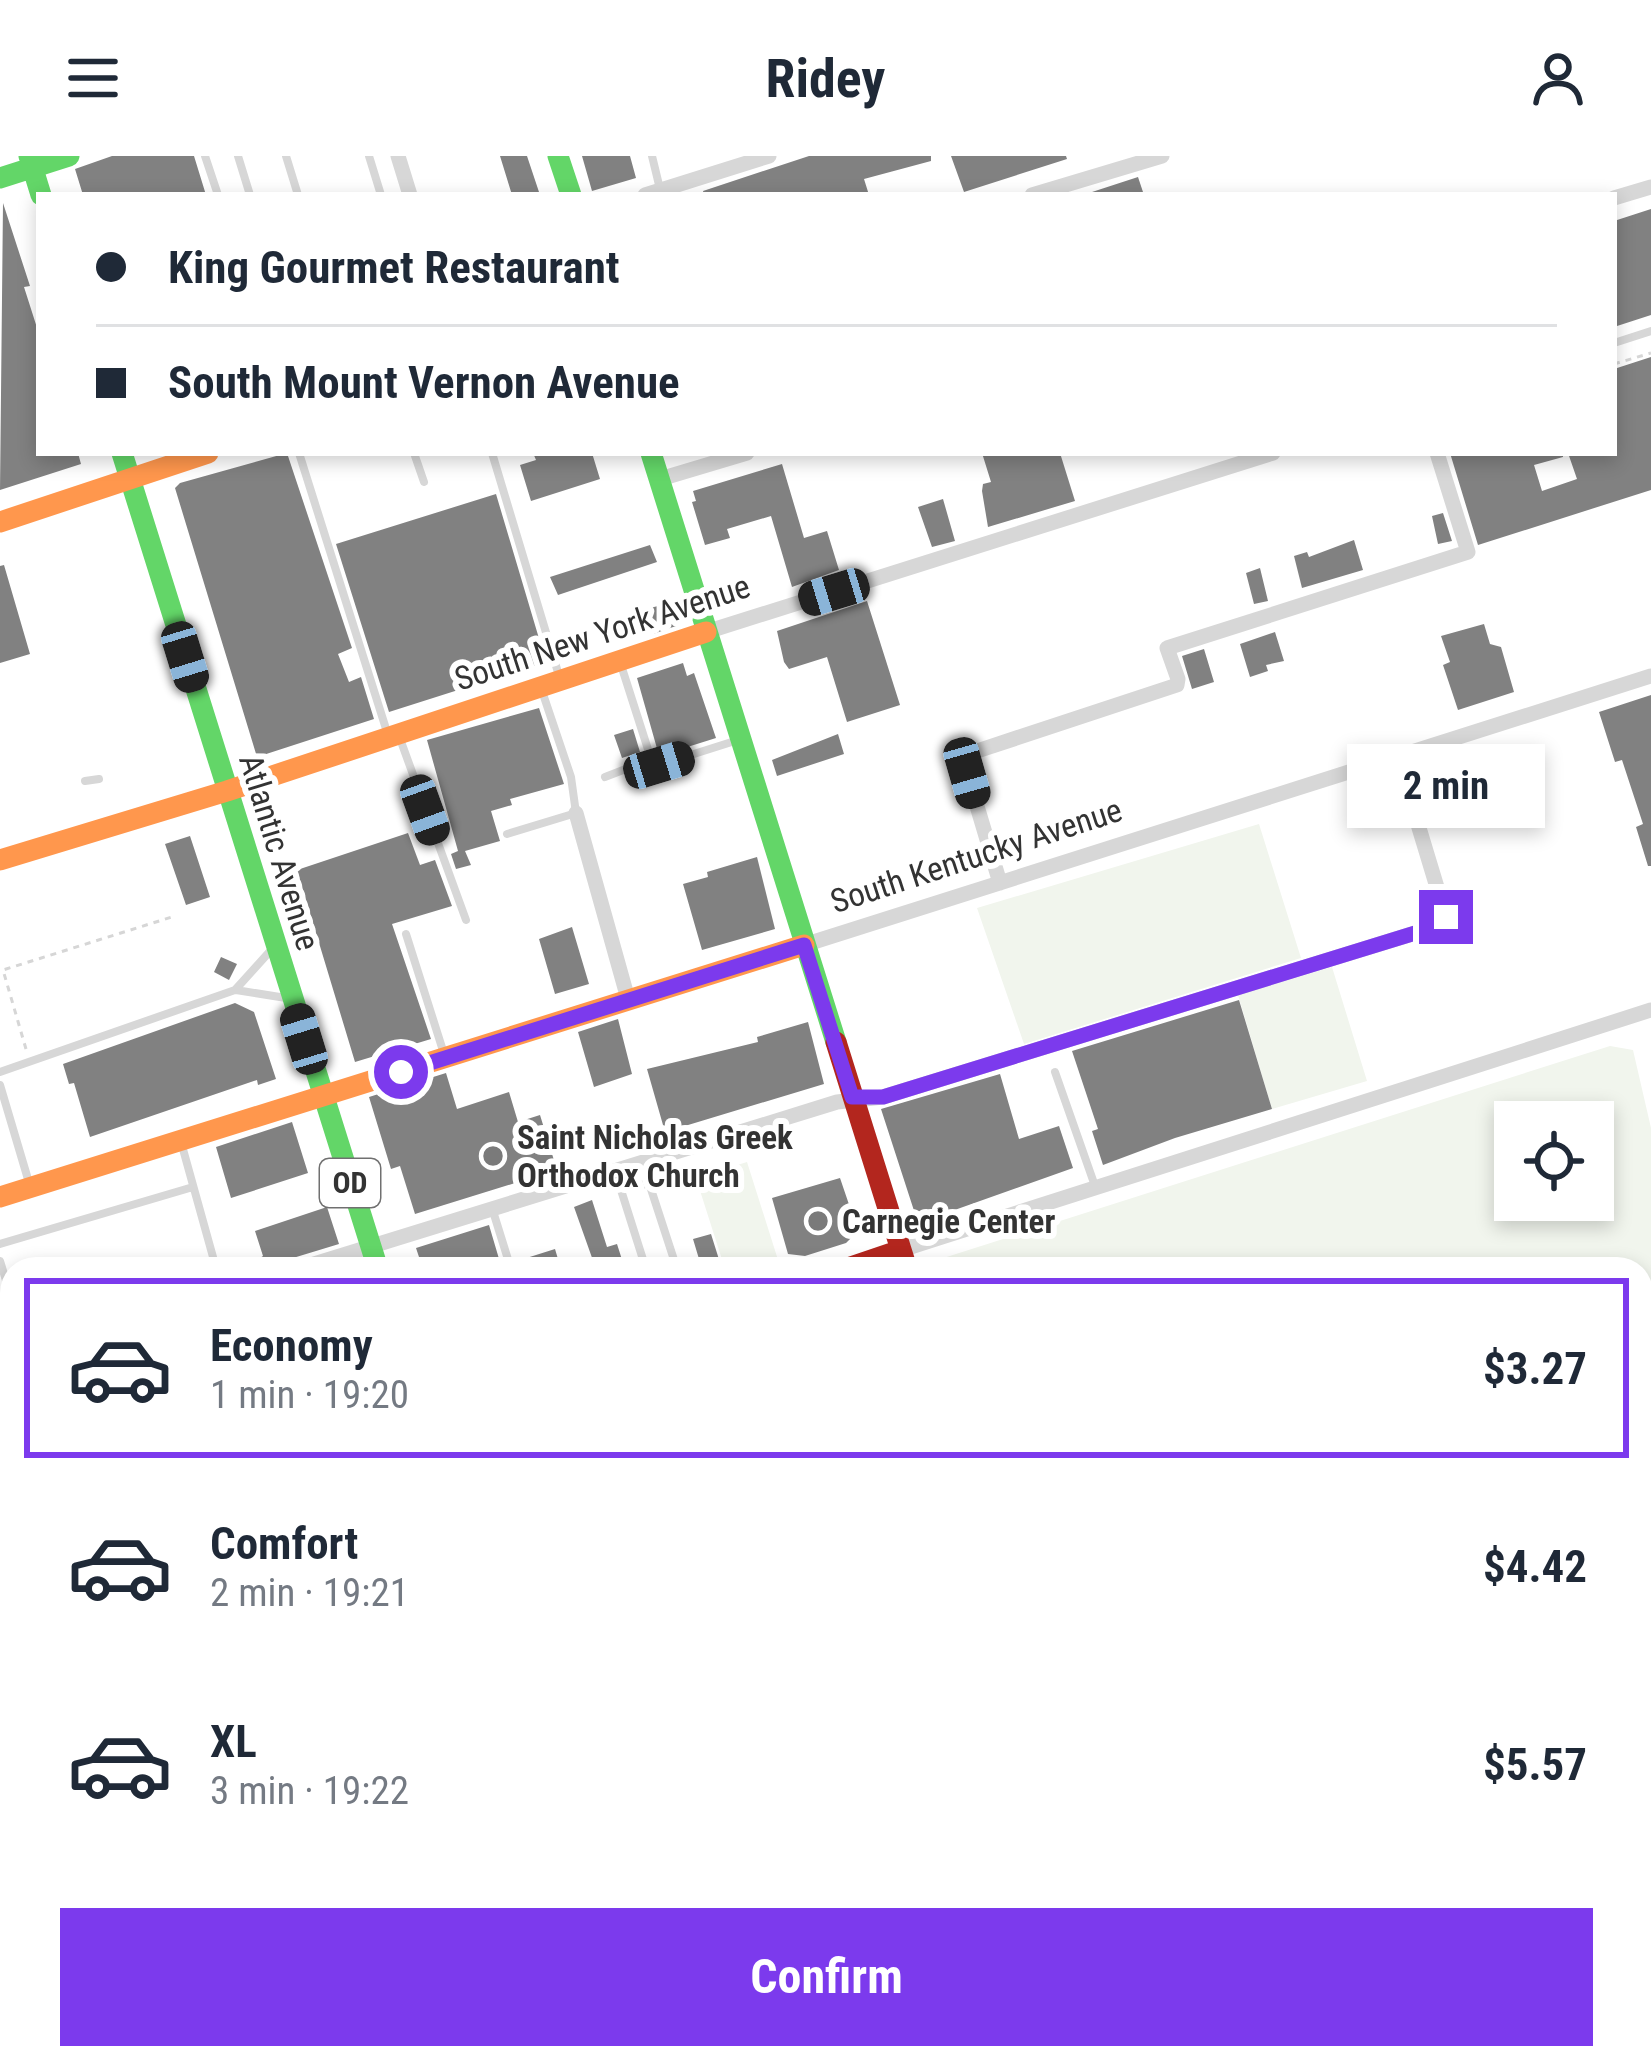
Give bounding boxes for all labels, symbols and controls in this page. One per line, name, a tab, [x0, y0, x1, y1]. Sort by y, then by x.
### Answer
icon: menu	[60, 45, 126, 111]
icon: person	[1525, 45, 1591, 111]
text: Ridey	[766, 47, 885, 110]
text: King Gourmet Restaurant	[168, 241, 620, 294]
text: South Mount Vernon Avenue	[168, 356, 680, 409]
car	[794, 564, 874, 620]
street label: South New York Avenue	[450, 566, 755, 699]
car	[157, 617, 213, 697]
car	[940, 733, 994, 813]
car	[619, 737, 699, 793]
callout: 2 min	[1347, 743, 1545, 827]
street label: Atlantic Avenue	[231, 749, 328, 955]
text: 2 min	[1403, 763, 1489, 809]
car	[396, 770, 454, 850]
street label: South Kentucky Avenue	[826, 790, 1127, 921]
route end	[1419, 890, 1473, 944]
car	[276, 999, 332, 1079]
route start	[374, 1045, 428, 1099]
map controls	[1494, 1101, 1614, 1221]
button: locate	[1494, 1101, 1614, 1221]
place label: Saint Nicholas Greek Orthodox Church	[517, 1118, 793, 1195]
marker: Saint Nicholas Greek Orthodox Church	[480, 1143, 506, 1169]
road number: OD	[320, 1159, 380, 1207]
place label: Carnegie Center	[842, 1202, 1055, 1241]
marker: Carnegie Center	[805, 1208, 831, 1234]
icon: car	[66, 1314, 174, 1422]
text: Economy	[210, 1319, 373, 1372]
text: $3.27	[1483, 1342, 1587, 1395]
text: 1 min · 19:20	[210, 1372, 409, 1418]
icon: car	[66, 1512, 174, 1620]
text: Comfort	[210, 1517, 358, 1570]
text: $4.42	[1483, 1540, 1587, 1593]
text: 2 min · 19:21	[210, 1570, 409, 1616]
icon: car	[66, 1710, 174, 1818]
text: XL	[210, 1715, 257, 1768]
text: $5.57	[1483, 1738, 1587, 1791]
text: 3 min · 19:22	[210, 1768, 409, 1814]
button: Confirm	[60, 1908, 1593, 2046]

